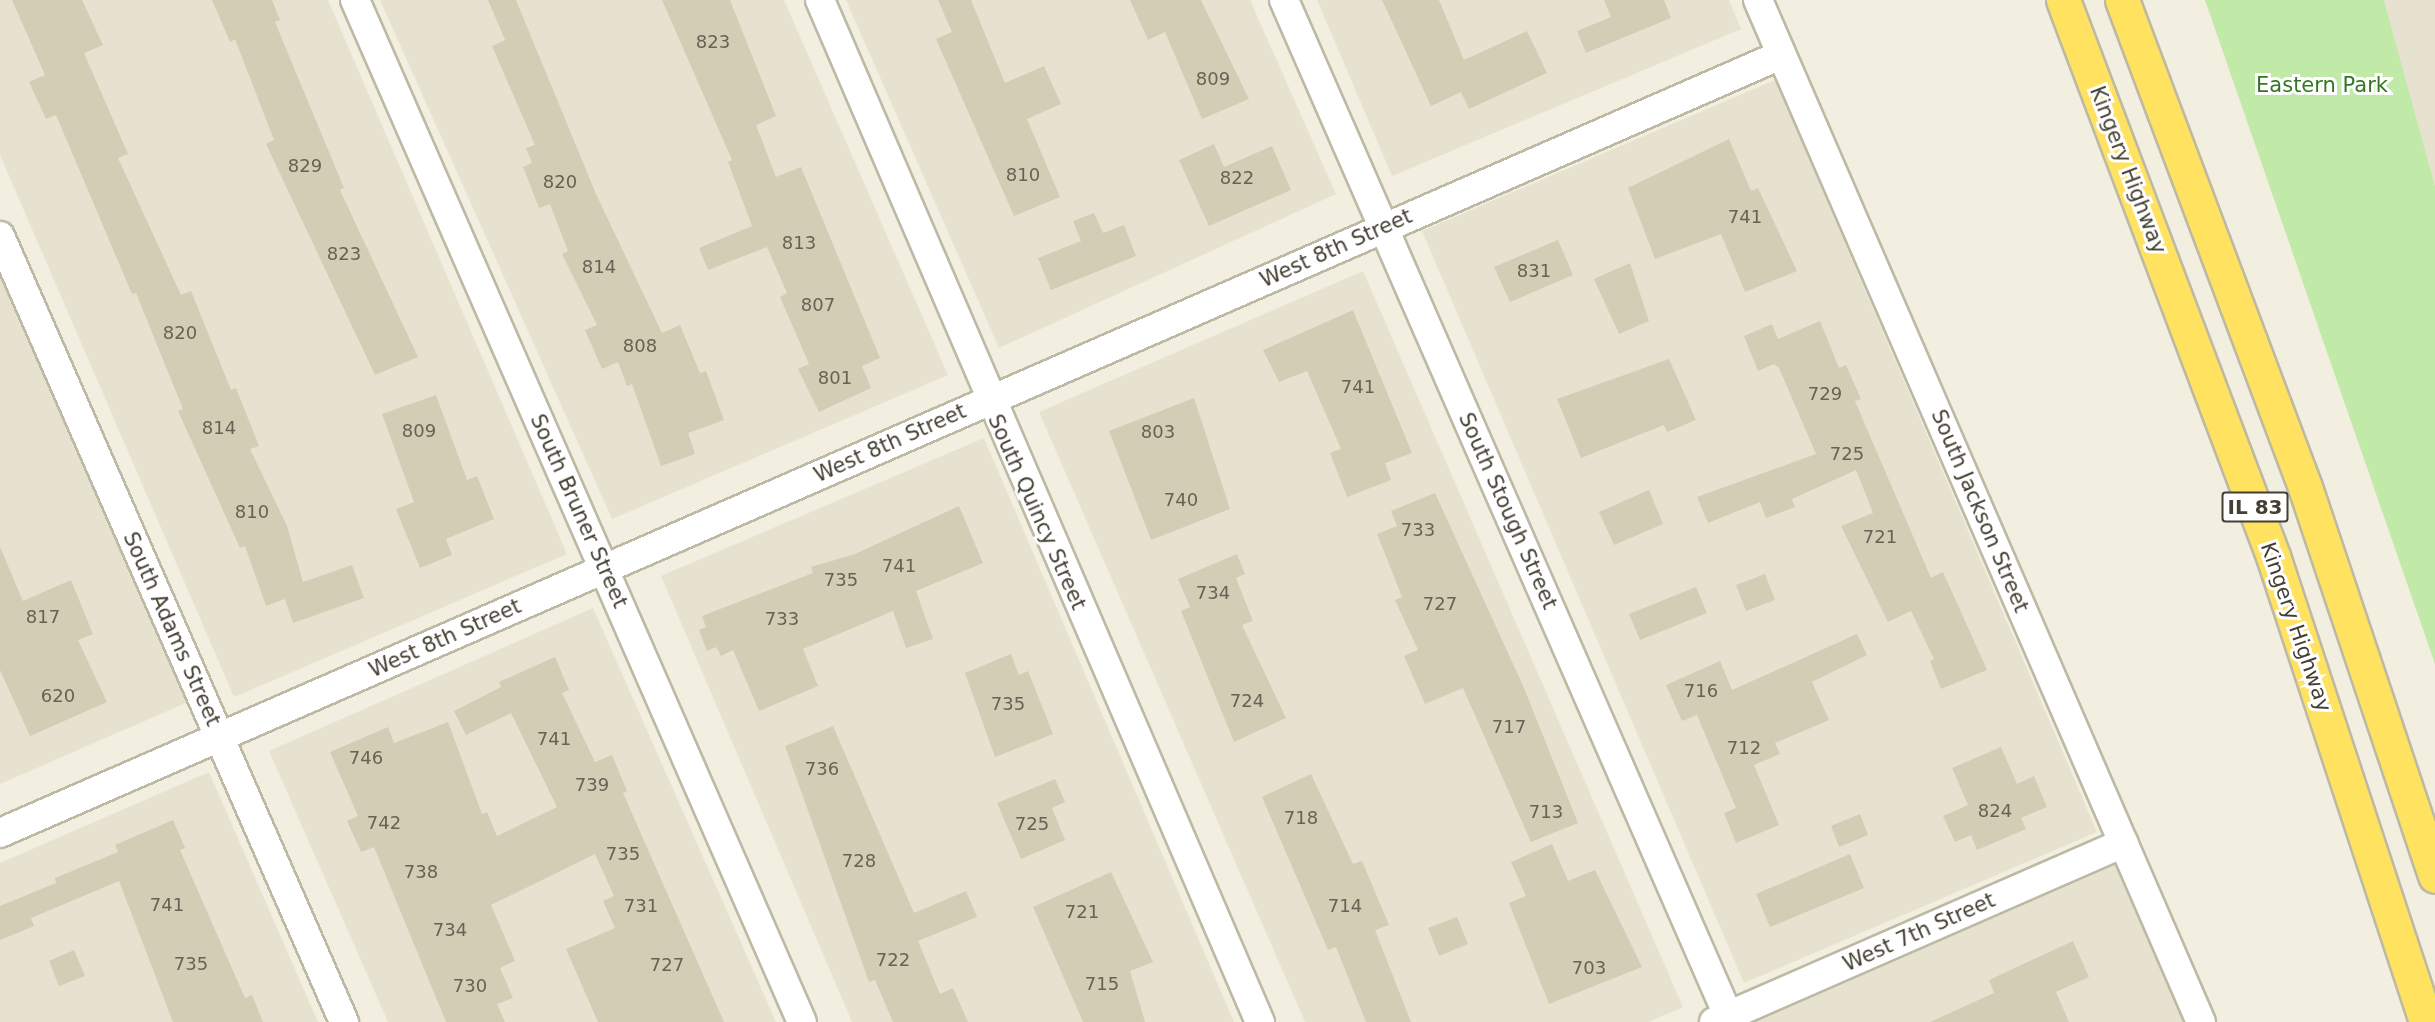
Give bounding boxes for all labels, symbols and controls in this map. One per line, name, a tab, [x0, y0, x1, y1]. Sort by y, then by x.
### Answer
house number: 823	[696, 31, 730, 53]
house number: 809	[1196, 68, 1230, 90]
park label: Eastern Park	[2256, 72, 2388, 98]
street label: Kingery Highway	[2084, 83, 2172, 257]
house number: 829	[288, 155, 322, 177]
house number: 810	[1006, 164, 1040, 186]
house number: 822	[1220, 167, 1254, 189]
house number: 820	[543, 171, 577, 193]
street label: West 8th Street	[1256, 203, 1416, 293]
house number: 741	[1728, 206, 1762, 228]
house number: 813	[782, 232, 816, 254]
house number: 823	[327, 243, 361, 265]
house number: 814	[582, 256, 616, 278]
house number: 831	[1517, 260, 1551, 282]
house number: 807	[801, 294, 835, 316]
house number: 820	[163, 322, 197, 344]
house number: 808	[623, 335, 657, 357]
house number: 801	[818, 367, 852, 389]
house number: 741	[1341, 376, 1375, 398]
house number: 729	[1808, 383, 1842, 405]
street label: West 8th Street	[810, 398, 970, 488]
street label: South Jackson Street	[1926, 406, 2034, 616]
street label: South Stough Street	[1453, 409, 1563, 613]
street label: South Bruner Street	[525, 410, 633, 612]
street label: South Quincy Street	[983, 410, 1091, 614]
house number: 814	[202, 417, 236, 439]
house number: 809	[402, 420, 436, 442]
house number: 803	[1141, 421, 1175, 443]
house number: 725	[1830, 443, 1864, 465]
house number: 740	[1164, 489, 1198, 511]
road number: IL 83	[2220, 490, 2290, 524]
house number: 810	[235, 501, 269, 523]
house number: 733	[1401, 519, 1435, 541]
house number: 721	[1863, 526, 1897, 548]
street label: South Adams Street	[118, 528, 226, 730]
street label: Kingery Highway	[2255, 539, 2337, 715]
house number: 741	[882, 555, 916, 577]
house number: 735	[824, 569, 858, 591]
house number: 734	[1196, 582, 1230, 604]
street label: West 8th Street	[365, 593, 525, 683]
house number: 727	[1423, 593, 1457, 615]
house number: 817	[26, 606, 60, 628]
house number: 733	[765, 608, 799, 630]
house number: 716	[1684, 680, 1718, 702]
house number: 620	[41, 685, 75, 707]
house number: 724	[1230, 690, 1264, 712]
house number: 735	[991, 693, 1025, 715]
house number: 717	[1492, 716, 1526, 738]
house number: 741	[537, 728, 571, 750]
house number: 712	[1727, 737, 1761, 759]
house number: 746	[349, 747, 383, 769]
house number: 736	[805, 758, 839, 780]
house number: 739	[575, 774, 609, 796]
house number: 824	[1978, 800, 2012, 822]
house number: 713	[1529, 801, 1563, 823]
house number: 718	[1284, 807, 1318, 829]
house number: 742	[367, 812, 401, 834]
house number: 725	[1015, 813, 1049, 835]
house number: 735	[606, 843, 640, 865]
house number: 728	[842, 850, 876, 872]
house number: 738	[404, 861, 438, 883]
street label: West 7th Street	[1839, 887, 1999, 977]
house number: 741	[150, 894, 184, 916]
house number: 731	[624, 895, 658, 917]
house number: 714	[1328, 895, 1362, 917]
house number: 721	[1065, 901, 1099, 923]
house number: 734	[433, 919, 467, 941]
house number: 722	[876, 949, 910, 971]
house number: 735	[174, 953, 208, 975]
house number: 727	[650, 954, 684, 976]
house number: 703	[1572, 957, 1606, 979]
house number: 715	[1085, 973, 1119, 995]
house number: 730	[453, 975, 487, 997]

